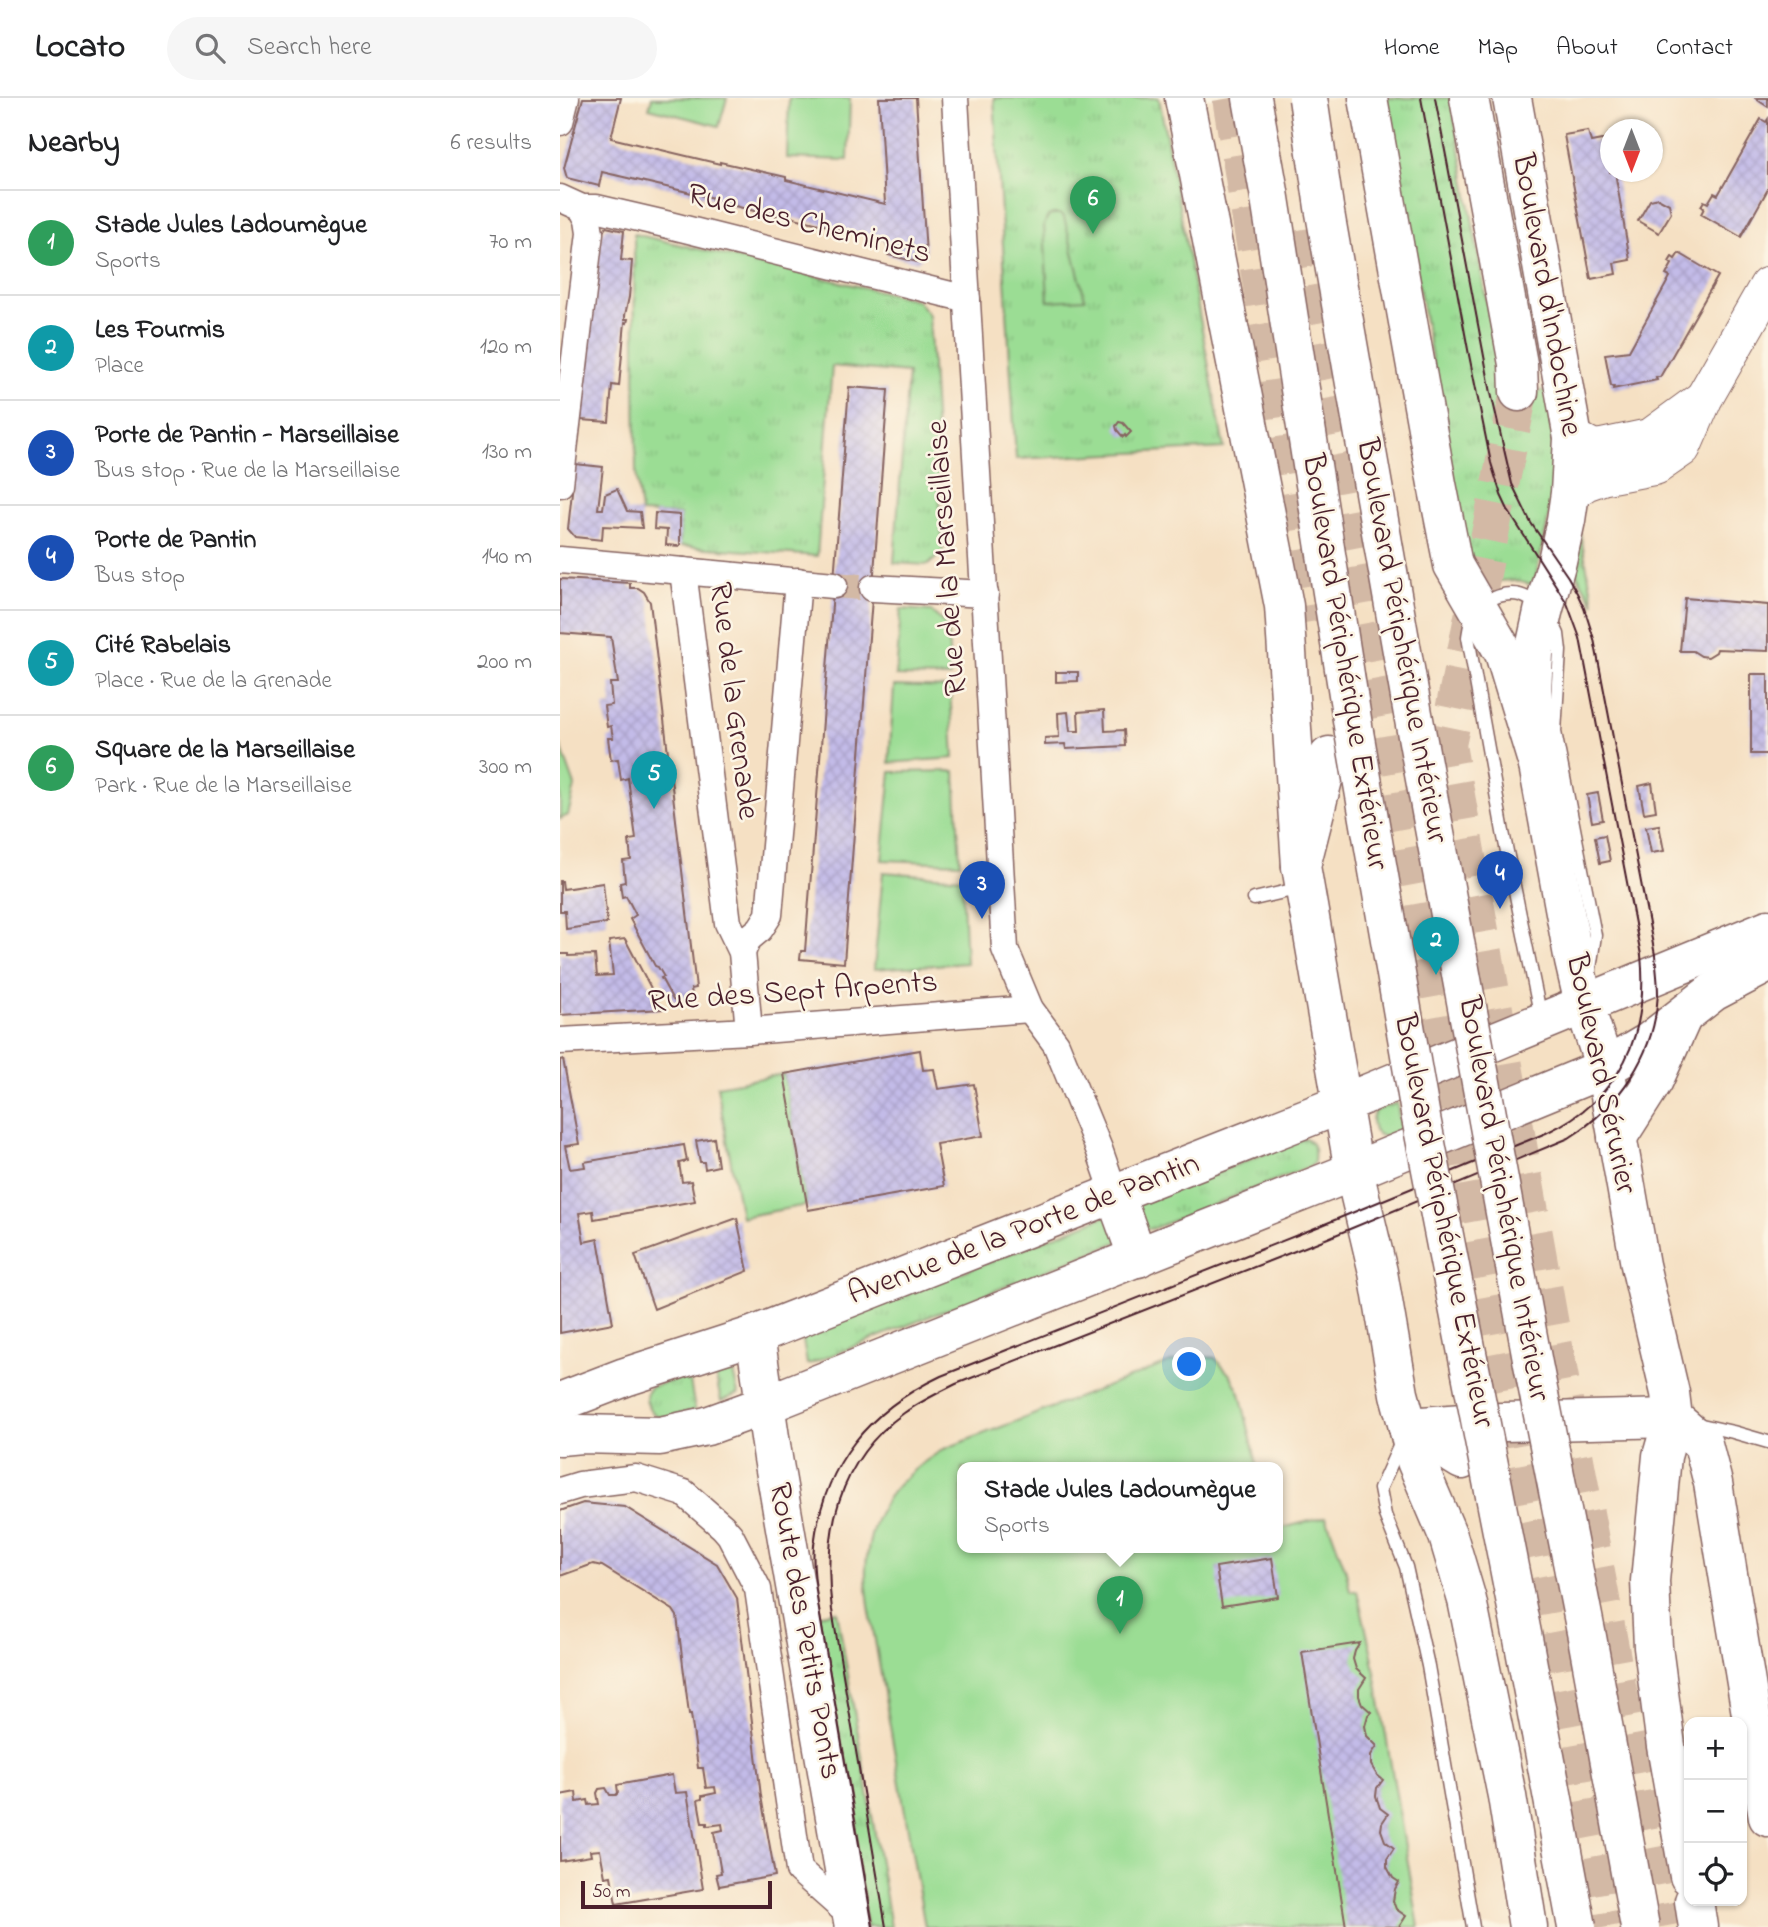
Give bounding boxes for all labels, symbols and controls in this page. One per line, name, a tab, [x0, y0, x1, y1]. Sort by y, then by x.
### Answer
search box	[167, 17, 657, 80]
text: Locato	[35, 24, 125, 72]
icon: search	[191, 29, 229, 67]
text: Search here	[247, 29, 372, 67]
text: Home	[1384, 31, 1440, 66]
text: Map	[1478, 31, 1518, 66]
text: About	[1556, 31, 1618, 66]
text: Contact	[1656, 31, 1733, 66]
north arrow	[1600, 119, 1663, 182]
text: Nearby	[28, 122, 120, 166]
text: 6 results	[451, 127, 532, 160]
street label: Boulevard d'Indochine	[1498, 149, 1594, 441]
street label: Rue des Cheminets	[682, 172, 936, 278]
pin: 6	[1070, 176, 1116, 234]
text: Stade Jules Ladoumègue	[95, 207, 367, 245]
text: 1	[47, 226, 55, 259]
text: 70 m	[489, 226, 532, 259]
text: Sports	[95, 245, 161, 278]
text: Les Fourmis	[95, 312, 225, 350]
text: 2	[45, 331, 57, 364]
text: 120 m	[480, 331, 532, 364]
text: Place	[95, 350, 144, 383]
text: Porte de Pantin - Marseillaise	[95, 417, 399, 455]
street label: Rue de la Marseillaise	[915, 418, 981, 698]
street label: Boulevard Périphérique Intérieur	[1342, 434, 1460, 847]
text: 3	[46, 436, 56, 469]
text: 130 m	[482, 436, 532, 469]
street label: Boulevard Périphérique Extérieur	[1288, 450, 1400, 874]
text: Bus stop · Rue de la Marseillaise	[95, 455, 400, 488]
text: Porte de Pantin	[95, 522, 256, 560]
text: 4	[46, 541, 56, 574]
text: 140 m	[482, 541, 532, 574]
text: Bus stop	[95, 560, 185, 593]
street label: Rue de la Grenade	[695, 580, 771, 823]
text: Cité Rabelais	[95, 627, 231, 665]
text: 5	[44, 646, 58, 679]
text: 200 m	[477, 646, 532, 679]
text: Place · Rue de la Grenade	[95, 665, 332, 698]
text: Square de la Marseillaise	[95, 732, 355, 770]
text: 6	[46, 751, 56, 784]
text: 300 m	[479, 751, 532, 784]
pin: 5	[631, 751, 677, 809]
text: Park · Rue de la Marseillaise	[95, 770, 352, 803]
pin: 4	[1477, 851, 1523, 909]
pin: 3	[959, 861, 1005, 919]
pin: 2	[1413, 917, 1459, 975]
street label: Boulevard Sérurier	[1551, 949, 1648, 1199]
street label: Rue des Sept Arpents	[647, 959, 939, 1027]
street label: Boulevard Périphérique Intérieur	[1444, 992, 1562, 1405]
street label: Boulevard Périphérique Extérieur	[1380, 1009, 1506, 1432]
street label: Avenue de la Porte de Pantin	[841, 1141, 1207, 1319]
your location	[1172, 1347, 1206, 1381]
popup	[957, 1462, 1283, 1553]
text: Stade Jules Ladoumègue	[984, 1472, 1256, 1510]
street label: Route des Petits Ponts	[755, 1479, 853, 1783]
text: Sports	[984, 1510, 1050, 1543]
pin: 1	[1097, 1576, 1143, 1634]
map controls	[1684, 1717, 1747, 1906]
button: +	[1684, 1717, 1747, 1780]
button: −	[1684, 1780, 1747, 1843]
button: locate	[1684, 1843, 1747, 1906]
scale bar	[581, 1878, 772, 1910]
text: 50 m	[592, 1879, 631, 1906]

